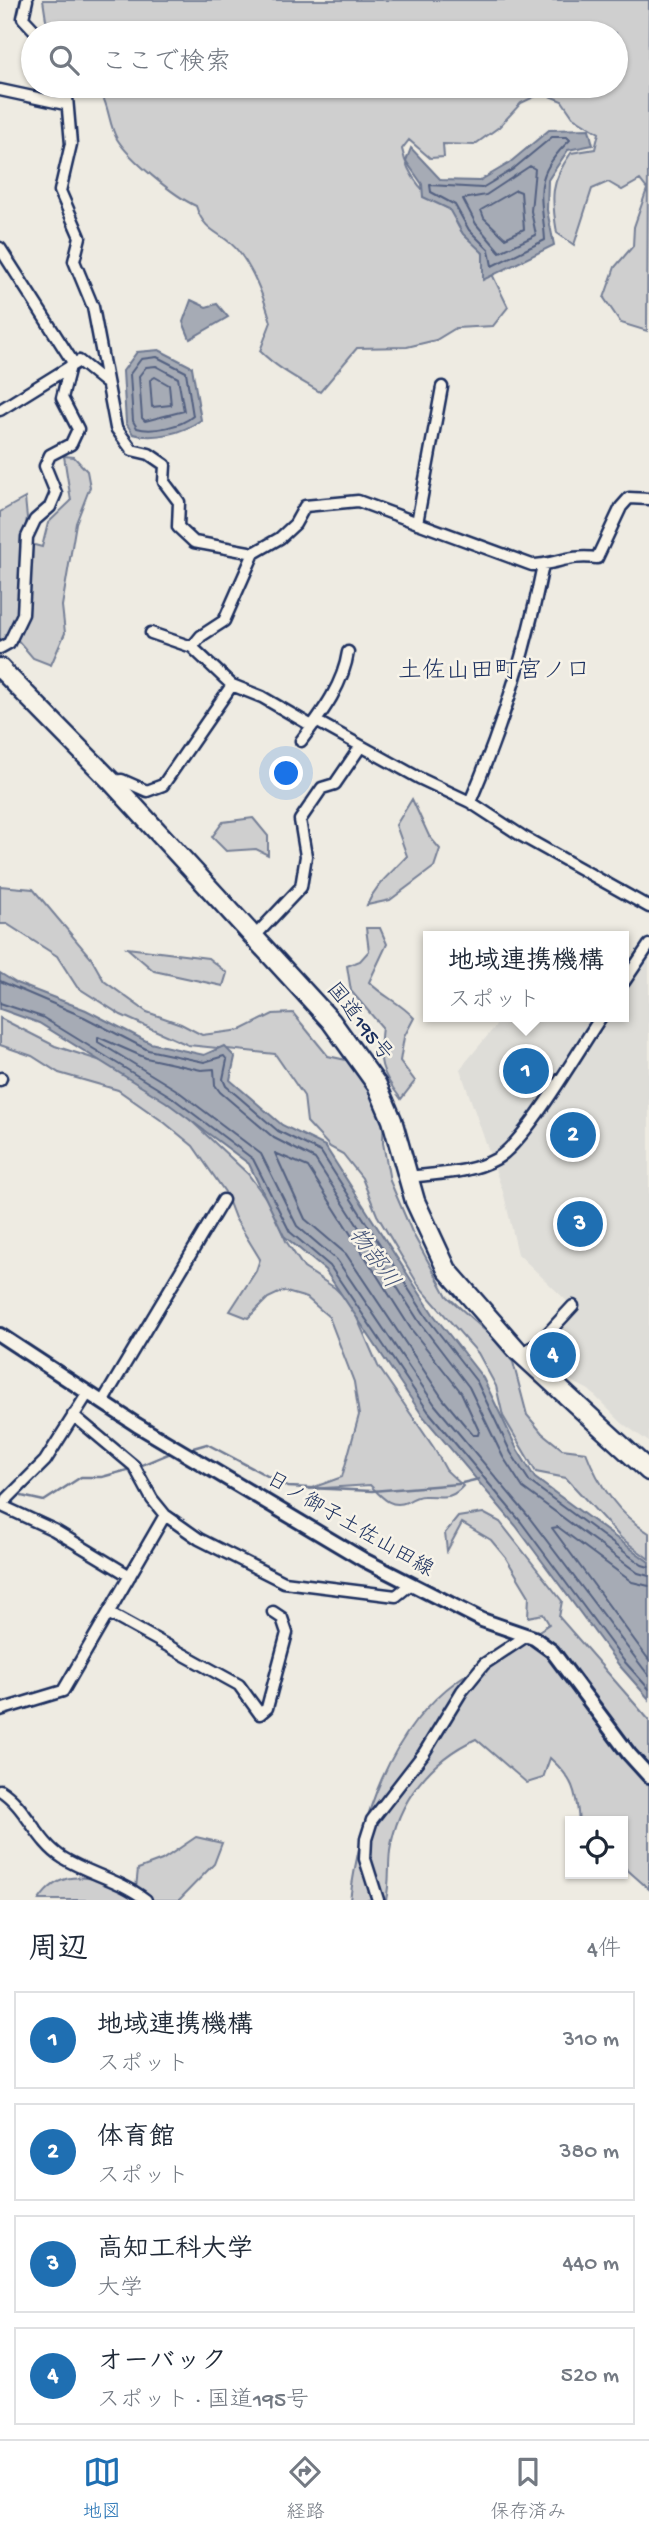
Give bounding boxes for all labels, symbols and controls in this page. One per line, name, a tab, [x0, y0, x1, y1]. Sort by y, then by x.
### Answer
search box	[21, 21, 628, 98]
icon: search	[45, 41, 83, 79]
text: ここで検索	[101, 49, 231, 80]
district label: 土佐山田町宮ノ口	[398, 657, 590, 687]
your location	[269, 756, 303, 790]
popup	[423, 931, 629, 1022]
text: 地域連携機構	[448, 948, 604, 979]
street label: 国道195号	[320, 978, 397, 1067]
text: スポット	[448, 988, 540, 1015]
pin: 1	[503, 1045, 549, 1097]
pin: 2	[550, 1109, 596, 1161]
pin: 3	[557, 1198, 603, 1250]
water label: 物部川	[342, 1223, 404, 1295]
pin: 4	[530, 1329, 576, 1381]
street label: 日ノ御子土佐山田線	[261, 1467, 438, 1584]
map controls	[565, 1816, 628, 1879]
button: locate	[565, 1816, 628, 1879]
text: 周辺	[28, 1934, 88, 1969]
text: 4件	[587, 1937, 621, 1964]
text: 地域連携機構	[97, 2012, 253, 2043]
text: 1	[48, 2027, 58, 2054]
text: 310 m	[563, 2027, 619, 2054]
text: スポット	[97, 2052, 189, 2079]
text: 体育館	[97, 2124, 175, 2155]
text: 2	[47, 2139, 59, 2166]
text: 380 m	[560, 2139, 619, 2166]
text: スポット	[97, 2164, 189, 2191]
text: 高知工科大学	[97, 2236, 253, 2267]
text: 3	[47, 2251, 59, 2278]
text: 440 m	[562, 2251, 619, 2278]
text: 大学	[97, 2276, 143, 2303]
text: オーバック	[97, 2348, 227, 2379]
text: 4	[48, 2363, 58, 2390]
text: 520 m	[561, 2363, 619, 2390]
text: スポット · 国道195号	[97, 2388, 309, 2415]
tab: 地図	[83, 2453, 121, 2525]
tab: 経路	[286, 2453, 324, 2525]
tab: 保存済み	[490, 2453, 566, 2525]

